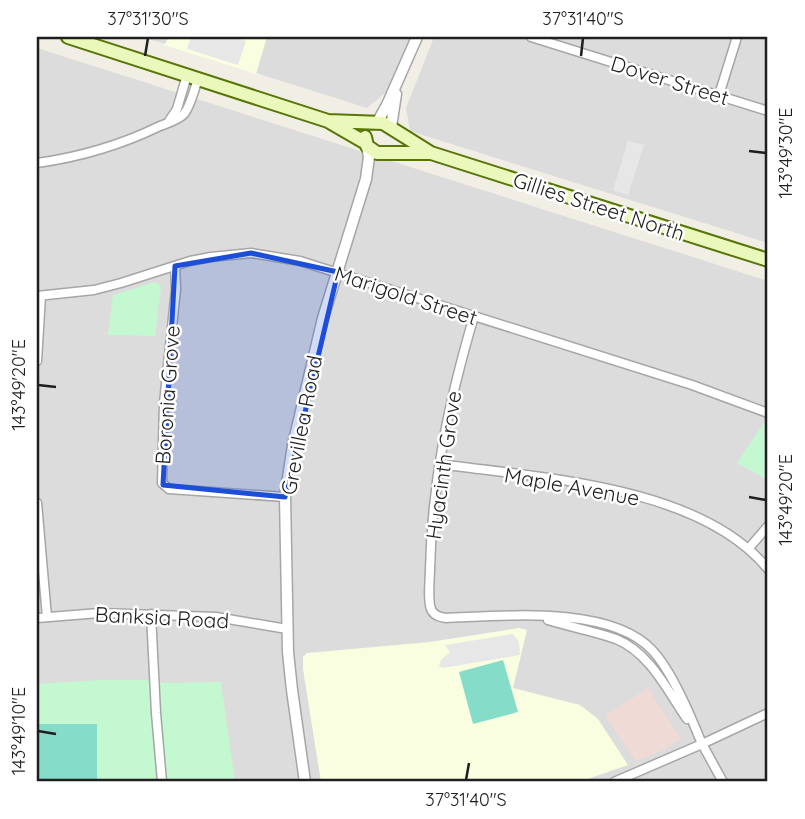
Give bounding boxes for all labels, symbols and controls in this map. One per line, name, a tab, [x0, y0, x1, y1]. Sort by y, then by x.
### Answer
text: 37°31'30"S	[107, 7, 189, 30]
text: 37°31'40"S	[542, 7, 624, 30]
street label: Dover Street	[608, 50, 732, 110]
text: 143°49'30"E	[774, 107, 797, 199]
street label: Gillies Street North	[510, 166, 688, 246]
street label: Marigold Street	[331, 260, 481, 330]
street label: Boronia Grove	[149, 325, 185, 465]
text: 143°49'20"E	[7, 339, 30, 431]
street label: Grevillea Road	[275, 353, 327, 497]
street label: Hyacinth Grove	[420, 389, 466, 541]
text: 143°49'20"E	[774, 454, 797, 546]
street label: Maple Avenue	[502, 461, 642, 511]
street label: Banksia Road	[94, 600, 230, 634]
text: 143°49'10"E	[7, 687, 30, 775]
text: 37°31'40"S	[425, 788, 507, 811]

